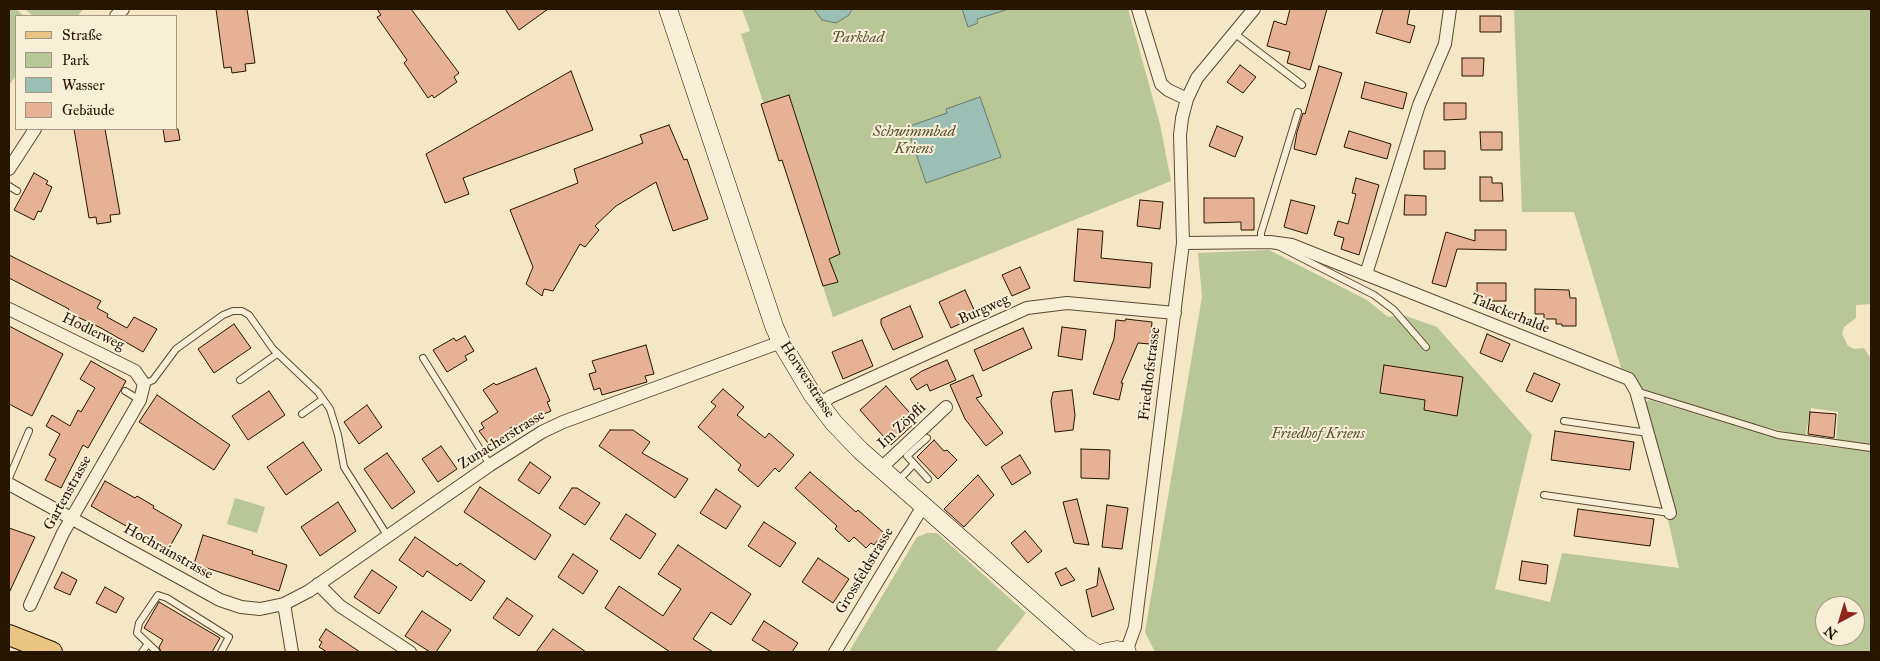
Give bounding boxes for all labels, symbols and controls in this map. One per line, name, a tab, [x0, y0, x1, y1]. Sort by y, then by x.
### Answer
legend	[15, 15, 178, 130]
text: Straße	[62, 26, 102, 44]
park label: Parkbad	[832, 29, 884, 47]
text: Park	[62, 51, 89, 69]
text: Wasser	[62, 76, 105, 94]
text: Gebäude	[62, 101, 115, 119]
park label: Schwimmbad Kriens	[873, 123, 955, 158]
street label: Talackerhalde	[1468, 290, 1552, 338]
street label: Burgweg	[956, 291, 1012, 329]
street label: Hodlerweg	[59, 309, 127, 355]
street label: Friedhofstrasse	[1135, 326, 1165, 422]
street label: Horwerstrasse	[776, 338, 838, 422]
street label: Im Zöpfli	[874, 399, 930, 453]
street label: Zunacherstrasse	[456, 406, 548, 474]
park label: Friedhof Kriens	[1271, 425, 1365, 443]
street label: Gartenstrasse	[40, 453, 96, 533]
street label: Hochrainstrasse	[120, 520, 216, 584]
street label: Grossfeldstrasse	[832, 524, 898, 618]
north arrow	[1815, 596, 1865, 646]
text: N	[1821, 622, 1841, 643]

